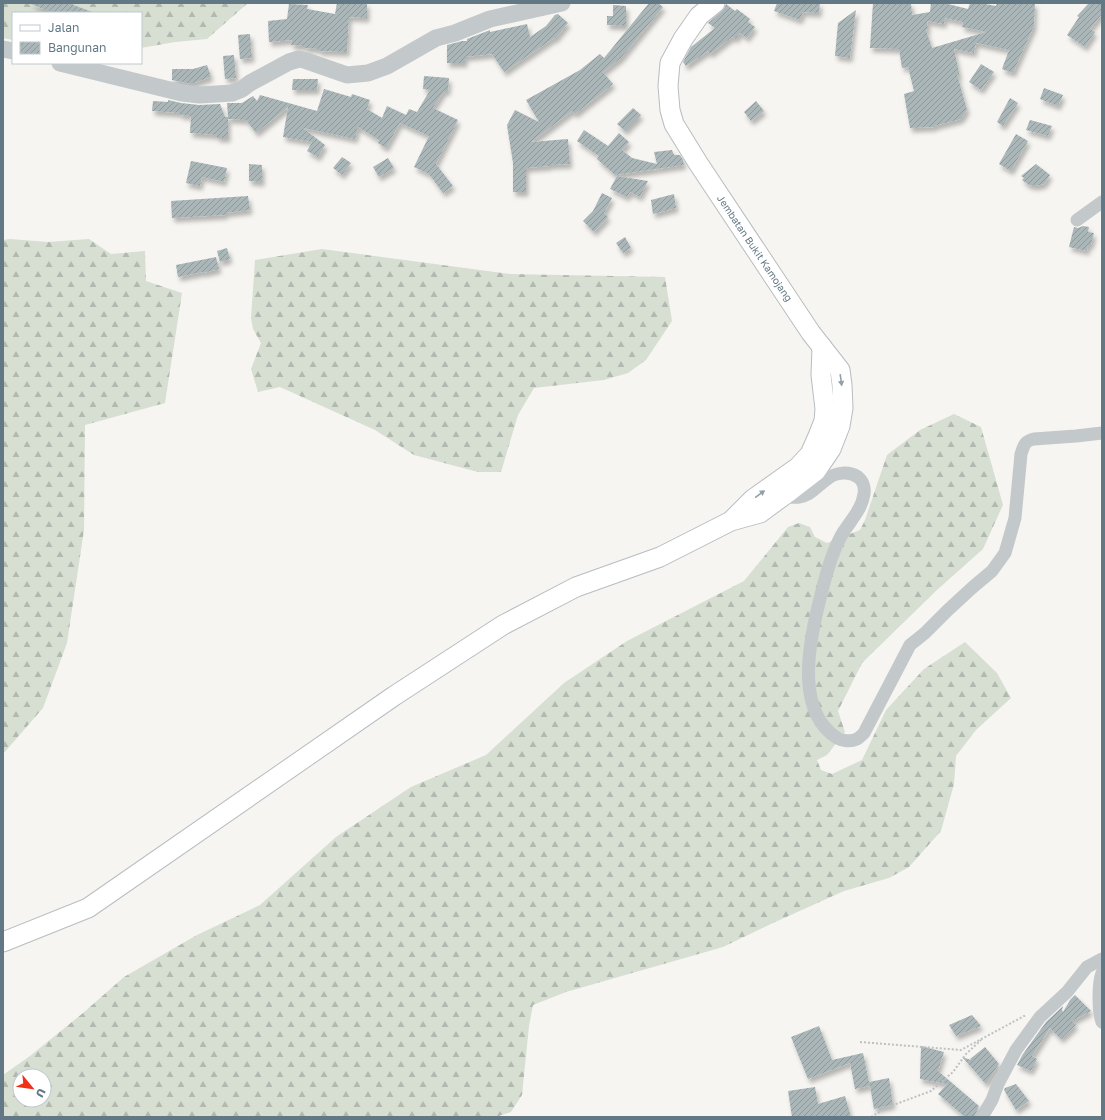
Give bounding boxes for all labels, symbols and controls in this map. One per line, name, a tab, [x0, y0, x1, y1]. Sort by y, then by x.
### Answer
legend	[12, 12, 142, 64]
text: Jalan	[48, 20, 79, 35]
text: Bangunan	[48, 40, 106, 55]
street label: Jembatan Bukit Kamojang	[715, 193, 795, 303]
one-way arrow	[838, 374, 844, 386]
one-way arrow	[754, 490, 765, 498]
north arrow	[12, 1068, 52, 1108]
text: U	[34, 1086, 49, 1100]

